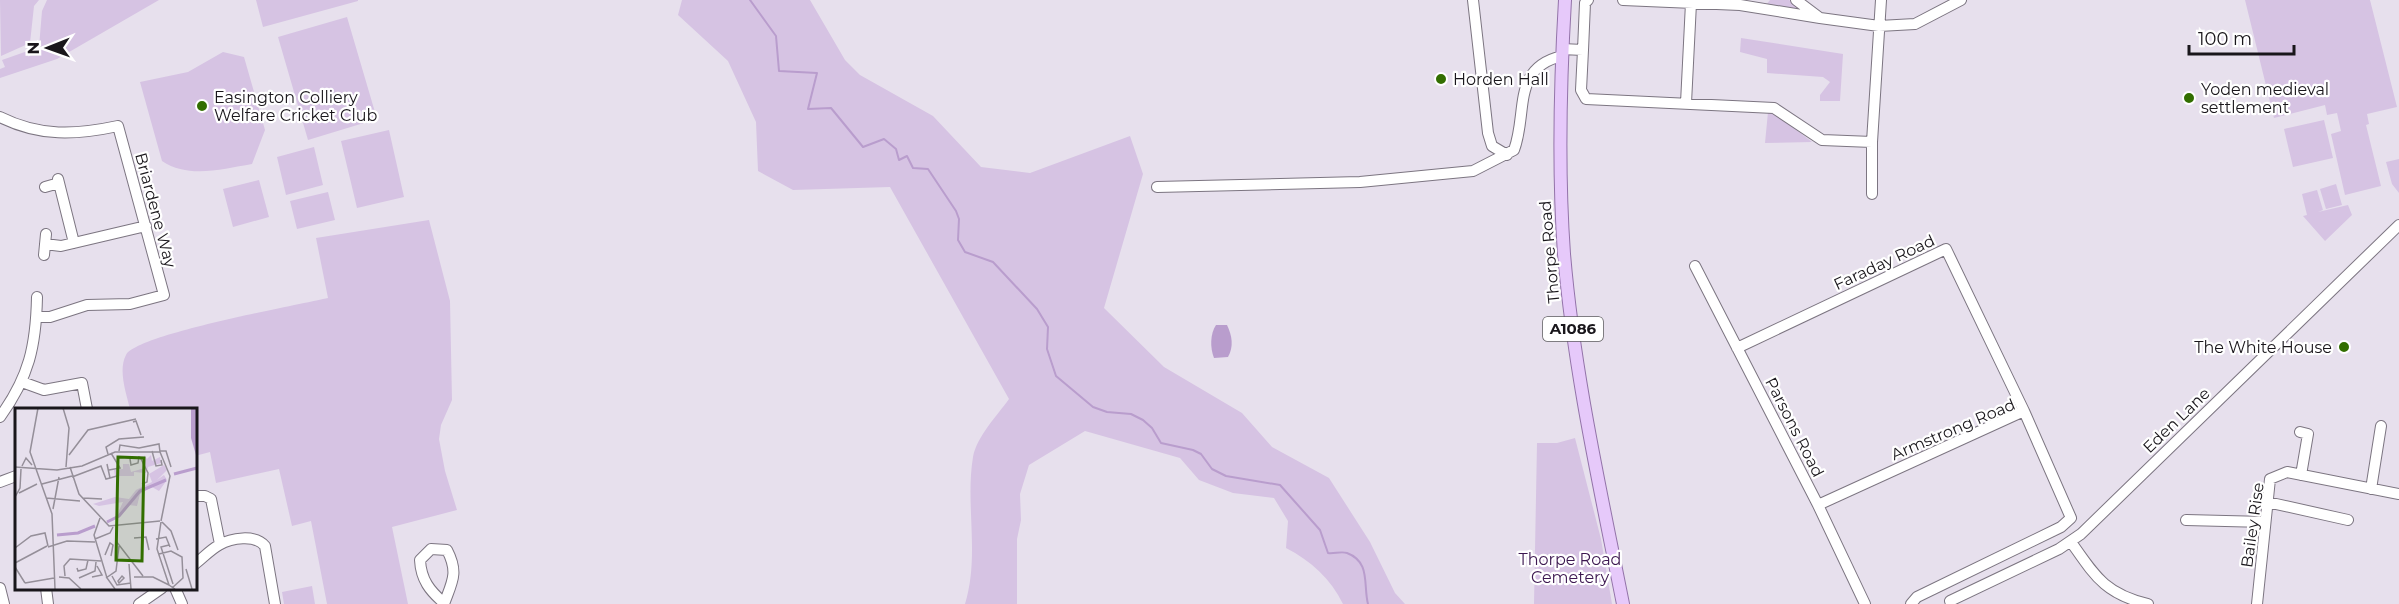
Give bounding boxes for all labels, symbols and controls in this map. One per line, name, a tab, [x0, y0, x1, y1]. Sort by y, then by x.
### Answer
north arrow	[18, 18, 78, 78]
scale bar	[2189, 18, 2294, 56]
text: 100 m	[2198, 28, 2252, 50]
text: N	[24, 42, 43, 55]
place label: Horden Hall	[1453, 70, 1549, 89]
marker: Horden Hall	[1434, 72, 1448, 86]
place label: Yoden medieval settlement	[2201, 80, 2329, 117]
place label: Easington Colliery Welfare Cricket Club	[214, 88, 377, 125]
marker: Yoden medieval settlement	[2182, 91, 2196, 105]
marker: Easington Colliery Welfare Cricket Club	[195, 99, 209, 113]
street label: Briardene Way	[131, 151, 180, 270]
street label: Thorpe Road	[1536, 200, 1563, 304]
street label: Faraday Road	[1831, 231, 1938, 294]
road number: A1086	[1543, 317, 1603, 341]
place label: The White House	[2194, 338, 2332, 357]
marker: The White House	[2337, 340, 2351, 354]
street label: Parsons Road	[1761, 374, 1828, 480]
street label: Eden Lane	[2139, 384, 2214, 457]
street label: Armstrong Road	[1888, 395, 2018, 464]
inset map	[15, 408, 196, 589]
street label: Bailey Rise	[2237, 481, 2268, 569]
park label: Thorpe Road Cemetery	[1519, 550, 1621, 587]

